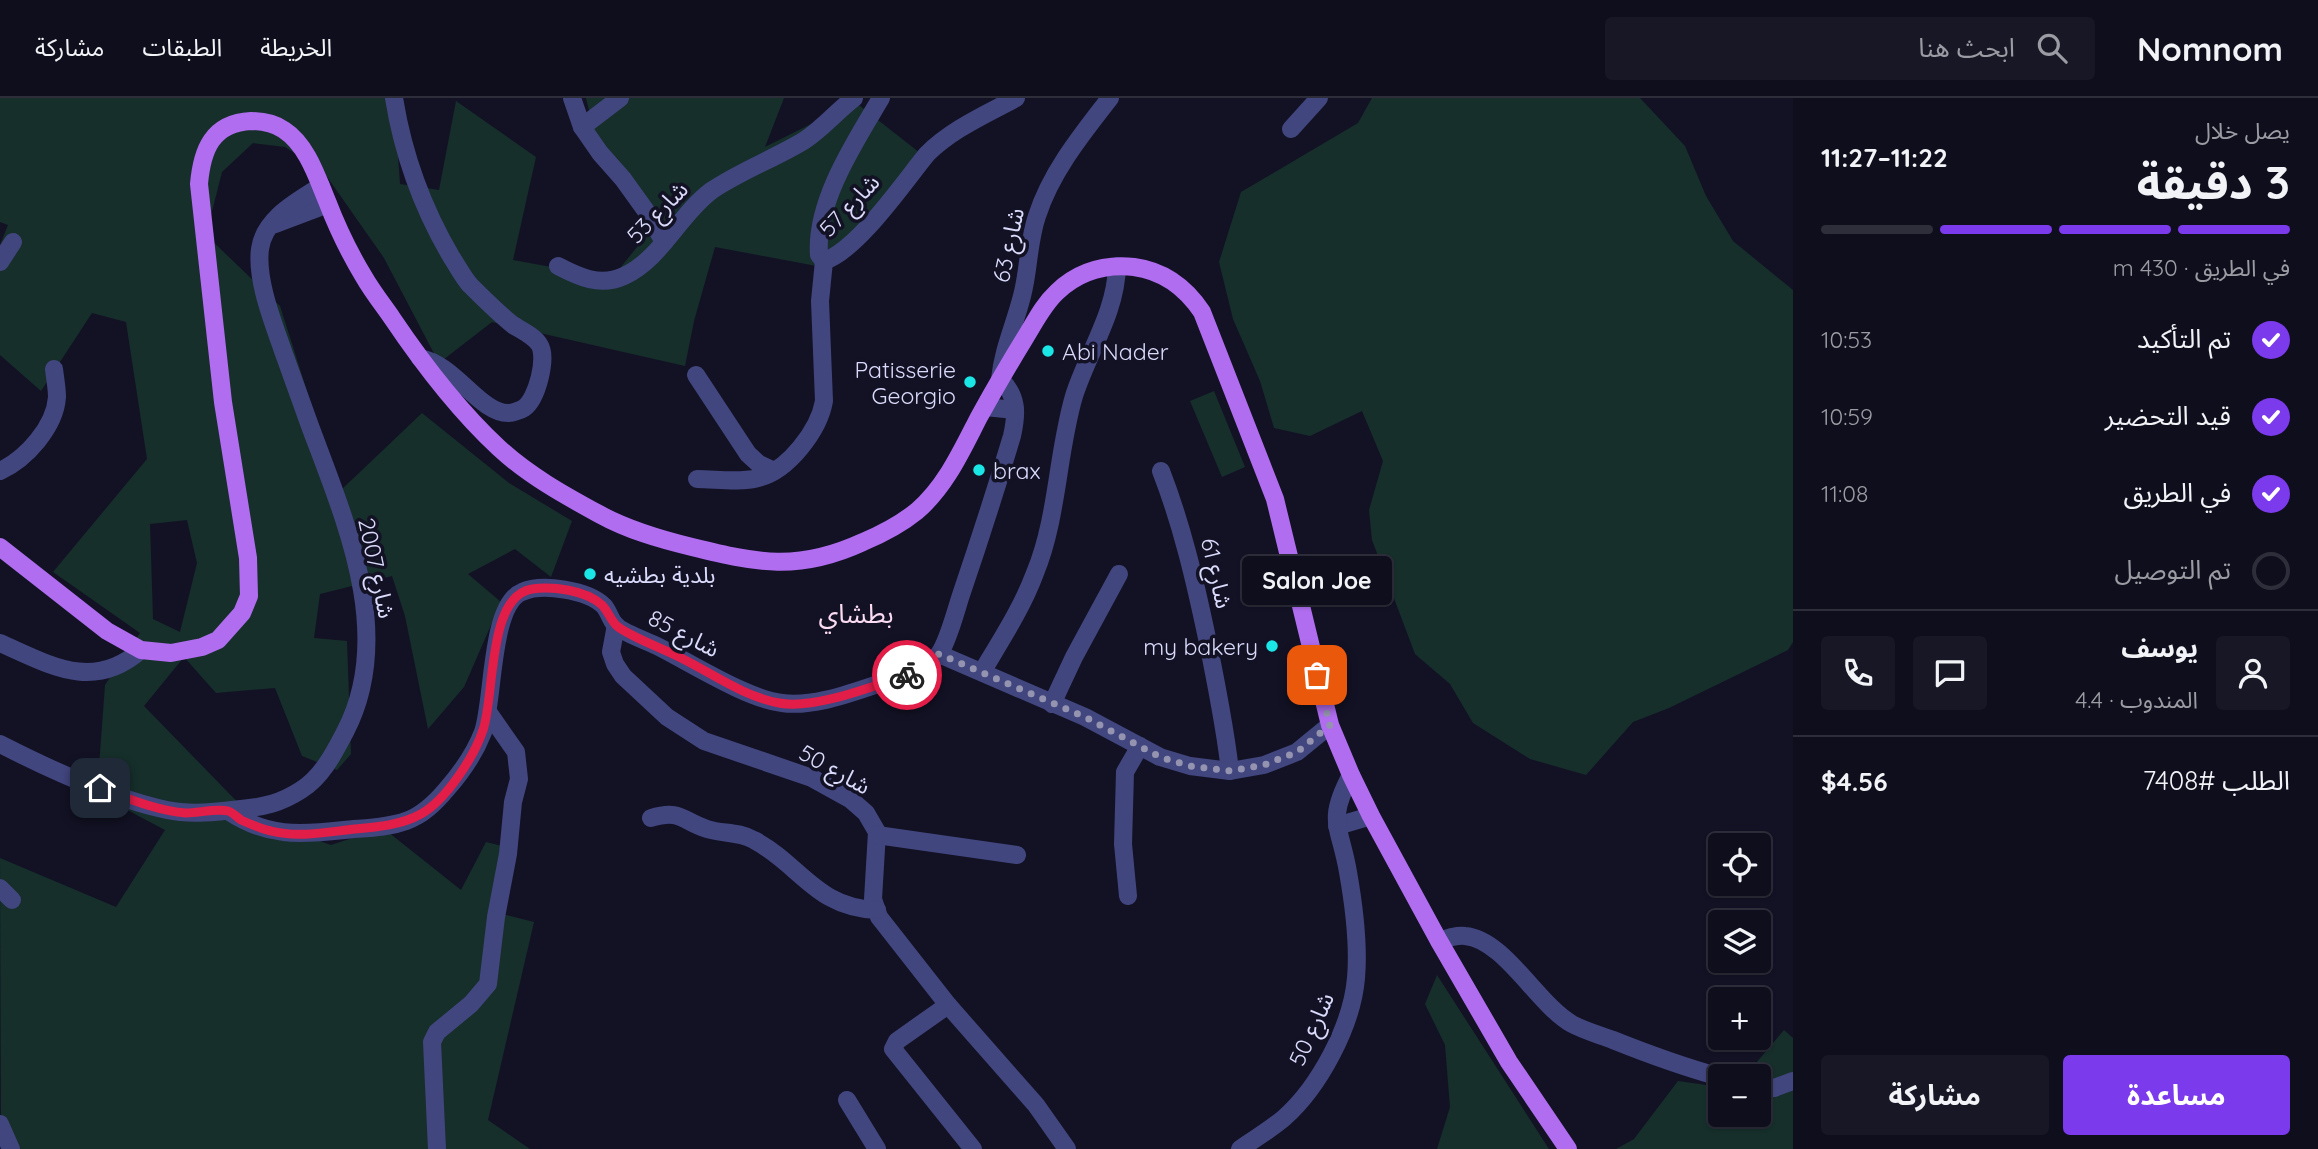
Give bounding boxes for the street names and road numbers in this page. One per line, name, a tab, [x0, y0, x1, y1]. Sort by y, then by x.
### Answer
street label: شارع 57	[813, 168, 888, 245]
street label: شارع 53	[620, 175, 696, 251]
street label: شارع 63	[986, 205, 1033, 286]
street label: شارع 2007	[349, 515, 402, 621]
street label: شارع 61	[1192, 535, 1239, 612]
street label: شارع 85	[642, 603, 724, 666]
street label: شارع 50	[793, 738, 876, 803]
street label: شارع 50	[1282, 988, 1343, 1071]

